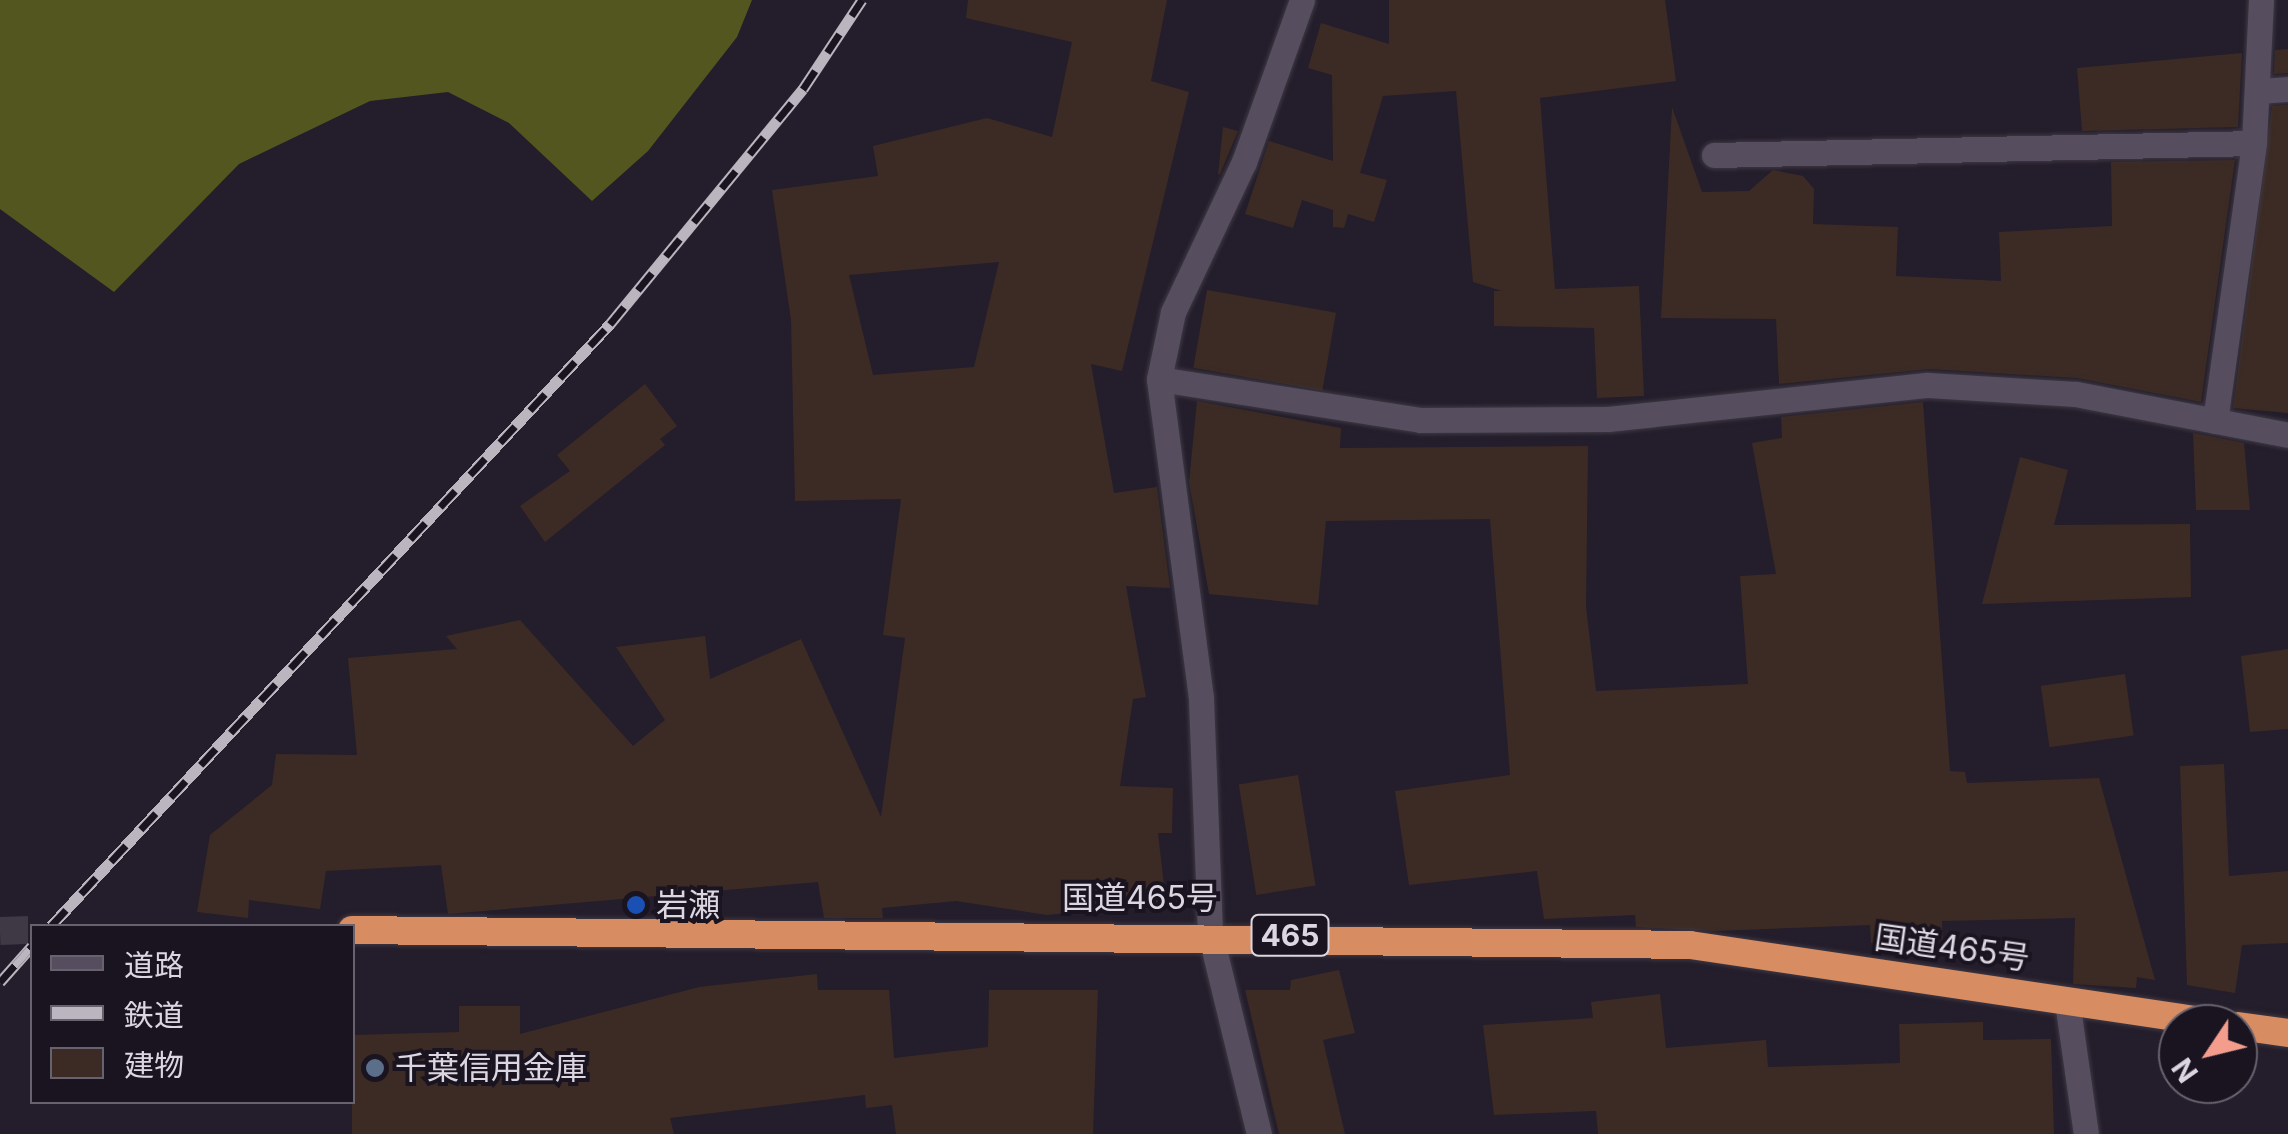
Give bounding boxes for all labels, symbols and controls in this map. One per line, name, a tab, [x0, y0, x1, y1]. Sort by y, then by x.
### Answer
street label: 国道465号	[1062, 879, 1218, 917]
place label: 岩瀬	[656, 886, 720, 924]
marker: 岩瀬	[625, 894, 647, 916]
road number: 465	[1250, 910, 1330, 960]
street label: 国道465号	[1872, 918, 2032, 978]
legend	[30, 924, 355, 1104]
text: 道路	[124, 947, 184, 983]
text: 鉄道	[124, 997, 184, 1033]
north arrow	[2158, 1004, 2258, 1104]
text: 建物	[124, 1047, 184, 1083]
place label: 千葉信用金庫	[395, 1049, 587, 1087]
text: N	[2165, 1052, 2205, 1089]
marker: 千葉信用金庫	[364, 1057, 386, 1079]

